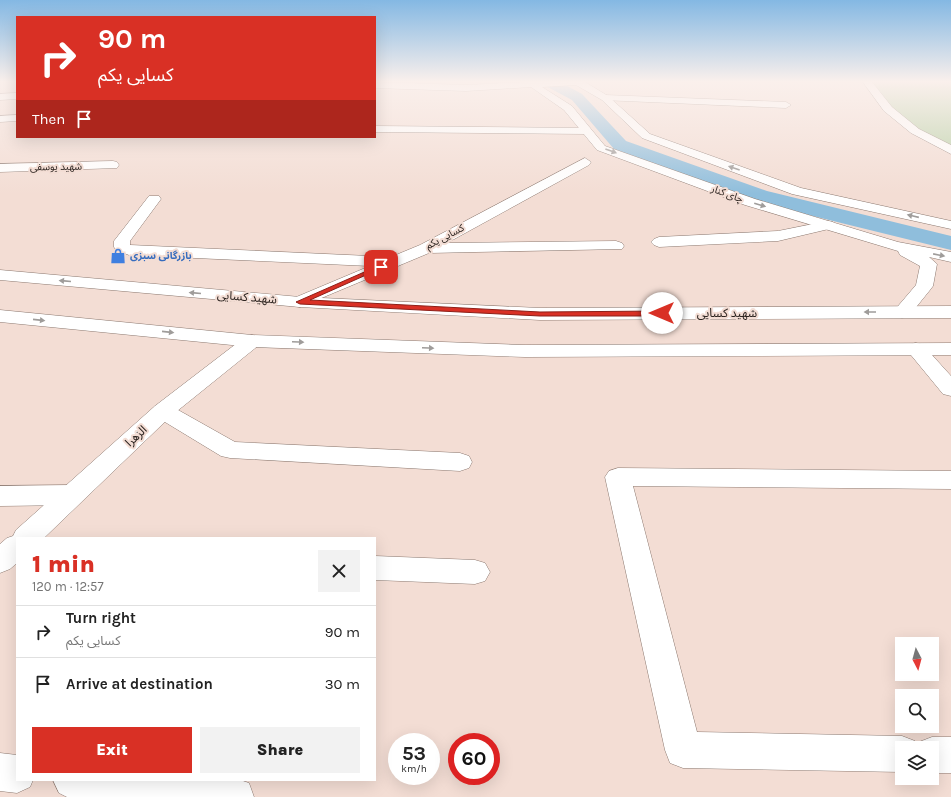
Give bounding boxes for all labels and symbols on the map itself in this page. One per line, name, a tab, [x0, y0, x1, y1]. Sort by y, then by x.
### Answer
one-way arrow	[606, 149, 618, 155]
street label: شهید یوسفی	[30, 161, 82, 173]
one-way arrow	[727, 165, 739, 171]
street label: چای کنار	[709, 182, 745, 205]
one-way arrow	[754, 202, 766, 208]
one-way arrow	[907, 213, 919, 219]
street label: کسایی یکم	[424, 221, 468, 253]
shop icon: بازرگانی سبزی	[109, 247, 127, 265]
place label: بازرگانی سبزی	[130, 250, 192, 262]
pin	[364, 250, 398, 284]
one-way arrow	[933, 252, 945, 258]
one-way arrow	[59, 278, 71, 284]
street label: شهید کسایی	[216, 287, 278, 307]
one-way arrow	[189, 289, 201, 296]
position arrow	[641, 292, 683, 334]
street label: شهید کسایی	[697, 306, 757, 320]
one-way arrow	[863, 309, 876, 315]
one-way arrow	[33, 316, 45, 323]
one-way arrow	[162, 329, 174, 336]
one-way arrow	[292, 339, 304, 346]
one-way arrow	[422, 344, 434, 351]
street label: الزهرا	[122, 422, 150, 449]
north arrow	[895, 637, 939, 681]
speed limit sign: 60	[448, 733, 500, 785]

